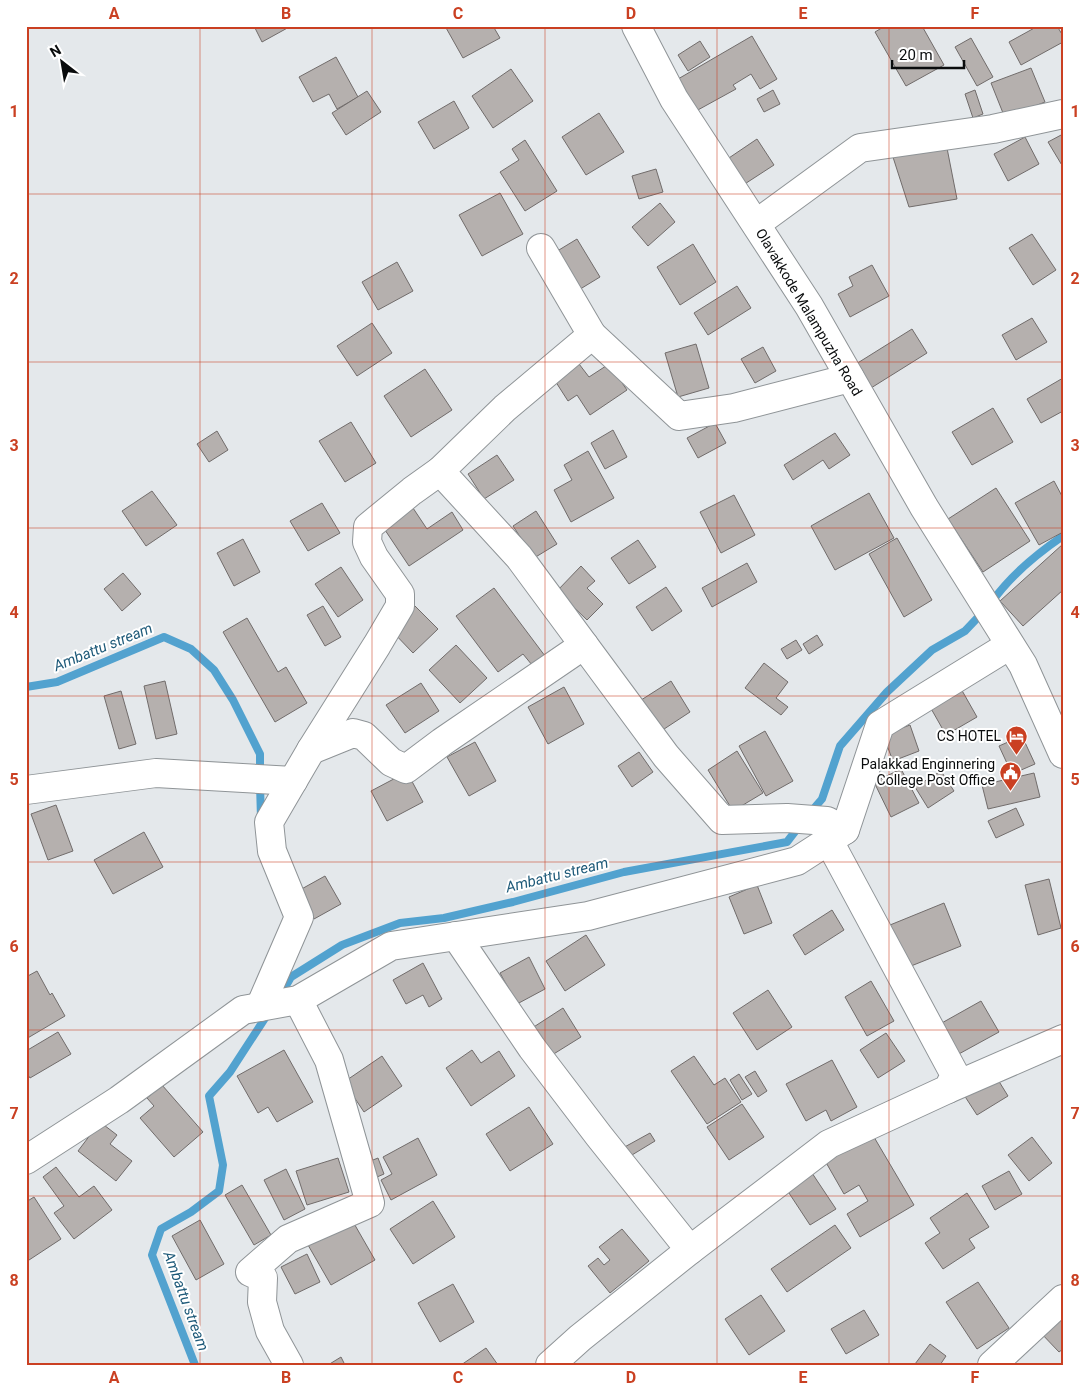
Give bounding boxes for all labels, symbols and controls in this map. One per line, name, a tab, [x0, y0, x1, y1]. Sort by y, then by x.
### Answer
text: A	[109, 4, 120, 23]
text: B	[281, 4, 291, 23]
text: C	[453, 4, 463, 23]
text: D	[626, 4, 636, 23]
text: E	[799, 4, 808, 23]
text: F	[971, 4, 980, 23]
north arrow	[38, 38, 88, 88]
scale bar	[892, 38, 964, 70]
text: N	[47, 41, 64, 60]
text: 20 m	[899, 46, 933, 64]
text: 1	[9, 102, 19, 121]
text: 1	[1070, 102, 1080, 121]
street label: Olavakkode Malampuzha Road	[753, 225, 865, 399]
text: 2	[9, 269, 19, 288]
text: 2	[1070, 269, 1080, 288]
text: 3	[9, 436, 19, 455]
text: 3	[1070, 436, 1080, 455]
text: 4	[9, 603, 19, 622]
text: 4	[1070, 603, 1080, 622]
water label: Ambattu stream	[50, 619, 155, 675]
hotel icon: CS HOTEL	[1005, 724, 1029, 755]
place label: CS HOTEL	[937, 728, 1001, 744]
place label: Palakkad Enginnering College Post Office	[861, 756, 995, 788]
public building icon: Palakkad Enginnering College Post Office	[999, 760, 1023, 791]
text: 5	[9, 770, 19, 789]
text: 5	[1070, 770, 1080, 789]
water label: Ambattu stream	[503, 854, 610, 897]
text: 6	[9, 937, 19, 956]
text: 6	[1070, 937, 1080, 956]
text: 7	[9, 1104, 19, 1123]
text: 7	[1070, 1104, 1080, 1123]
water label: Ambattu stream	[159, 1248, 212, 1353]
text: 8	[9, 1271, 19, 1290]
text: 8	[1070, 1271, 1080, 1290]
text: A	[109, 1368, 120, 1387]
text: B	[281, 1368, 291, 1387]
text: C	[453, 1368, 463, 1387]
text: D	[626, 1368, 636, 1387]
text: E	[799, 1368, 808, 1387]
text: F	[971, 1368, 980, 1387]

